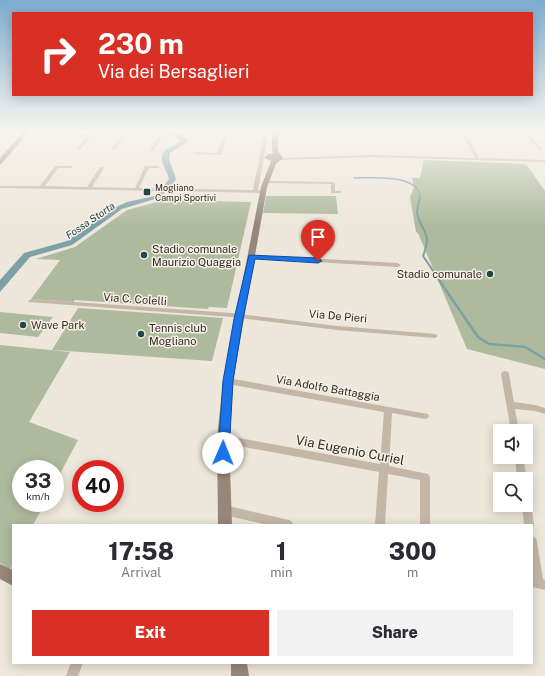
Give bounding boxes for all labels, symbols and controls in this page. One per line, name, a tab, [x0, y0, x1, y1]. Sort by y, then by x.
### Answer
text: 230 m	[98, 27, 184, 60]
icon: right	[32, 28, 84, 80]
text: Via dei Bersaglieri	[98, 61, 250, 82]
place label: Mogliano Campi Sportivi	[155, 182, 216, 203]
marker: Mogliano Campi Sportivi	[142, 187, 152, 197]
water label: Fossa Storta	[63, 199, 117, 241]
pin	[301, 220, 335, 261]
icon: arrive	[307, 226, 329, 248]
place label: Stadio comunale Maurizio Quaggia	[152, 243, 241, 268]
marker: Stadio comunale Maurizio Quaggia	[139, 250, 149, 260]
place label: Stadio comunale	[397, 268, 482, 280]
marker: Stadio comunale	[485, 269, 495, 279]
street label: Via C. Colelli	[103, 291, 167, 307]
street label: Via De Pieri	[308, 307, 368, 325]
place label: Wave Park	[31, 319, 85, 331]
marker: Wave Park	[18, 320, 28, 330]
place label: Tennis club Mogliano	[149, 322, 207, 347]
marker: Tennis club Mogliano	[136, 329, 146, 339]
street label: Via Adolfo Battaggia	[275, 373, 381, 403]
map controls	[493, 424, 533, 512]
button: sound	[493, 424, 533, 464]
position arrow	[202, 432, 244, 474]
street label: Via Eugenio Curiel	[294, 432, 406, 468]
speed limit sign: 40	[72, 460, 124, 512]
text: 33	[25, 469, 51, 493]
button: search	[493, 472, 533, 512]
text: km/h	[26, 490, 50, 502]
text: 17:58	[108, 537, 174, 565]
text: 1	[276, 537, 287, 565]
text: 300	[389, 537, 437, 565]
text: Arrival	[121, 565, 161, 580]
text: min	[270, 565, 292, 580]
text: m	[407, 565, 418, 580]
button: Exit	[32, 610, 269, 656]
button: Share	[277, 610, 513, 656]

